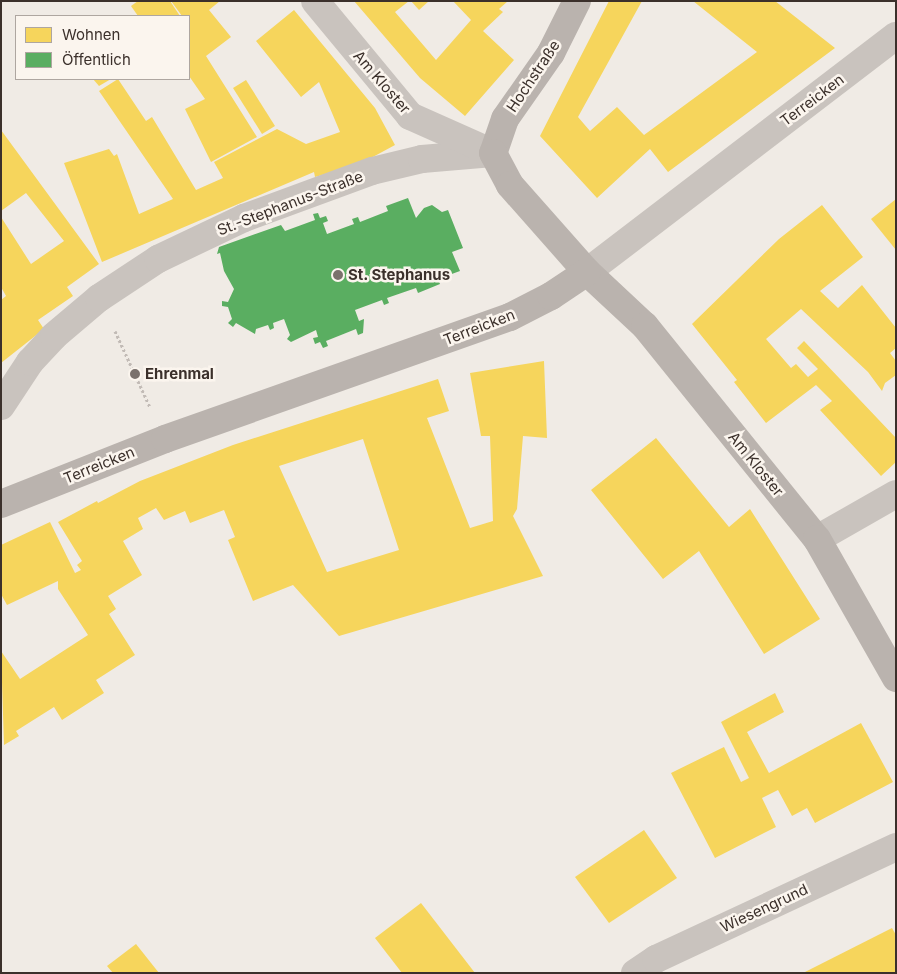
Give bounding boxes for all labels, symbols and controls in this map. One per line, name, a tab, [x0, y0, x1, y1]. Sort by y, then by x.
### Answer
legend	[15, 15, 190, 80]
text: Wohnen	[62, 25, 120, 44]
street label: Hochstraße	[502, 37, 564, 115]
street label: Am Kloster	[350, 47, 414, 117]
text: Öffentlich	[62, 50, 131, 69]
street label: Terreicken	[777, 70, 847, 130]
street label: St.-Stephanus-Straße	[215, 167, 365, 239]
place label: St. Stephanus	[348, 266, 451, 284]
marker: St. Stephanus	[332, 269, 344, 281]
street label: Terreicken	[441, 305, 517, 349]
place label: Ehrenmal	[145, 365, 214, 383]
marker: Ehrenmal	[129, 368, 141, 380]
street label: Am Kloster	[725, 428, 787, 500]
street label: Terreicken	[61, 443, 137, 487]
street label: Wiesengrund	[717, 880, 811, 936]

